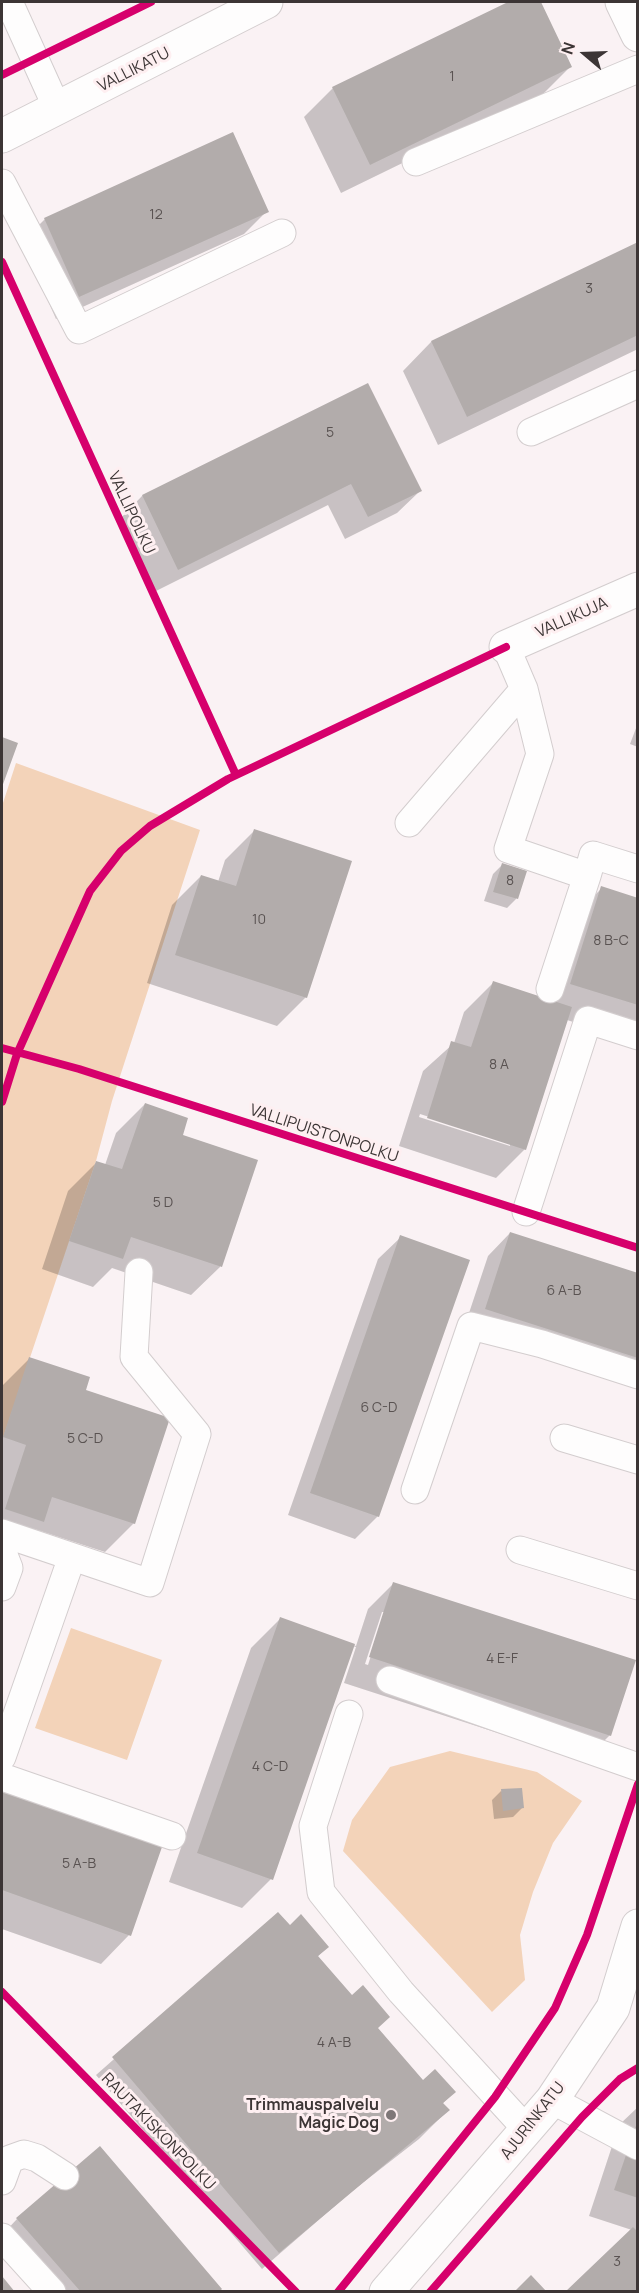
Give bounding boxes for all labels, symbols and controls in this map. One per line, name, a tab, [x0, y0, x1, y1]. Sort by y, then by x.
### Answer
north arrow	[555, 24, 615, 84]
text: N	[556, 39, 580, 57]
street label: VALLIKATU	[95, 44, 173, 96]
house number: 1	[449, 69, 455, 85]
house number: 12	[149, 207, 163, 223]
house number: 3	[585, 281, 593, 297]
house number: 5	[326, 425, 334, 441]
street label: VALLIPOLKU	[104, 469, 158, 557]
street label: VALLIKUJA	[533, 594, 611, 642]
house number: 8	[506, 873, 514, 889]
house number: 10	[252, 912, 266, 928]
house number: 8 B-C	[593, 933, 629, 949]
house number: 8 A	[489, 1057, 509, 1073]
street label: VALLIPUISTONPOLKU	[247, 1101, 401, 1167]
house number: 5 D	[153, 1195, 173, 1211]
house number: 6 A-B	[547, 1283, 581, 1299]
house number: 6 C-D	[361, 1400, 397, 1416]
house number: 5 C-D	[67, 1431, 103, 1447]
house number: 4 E-F	[486, 1651, 518, 1667]
house number: 4 C-D	[252, 1759, 288, 1775]
house number: 5 A-B	[62, 1856, 96, 1872]
house number: 4 A-B	[317, 2035, 351, 2051]
street label: RAUTAKISKONPOLKU	[97, 2070, 219, 2194]
street label: AJURINKATU	[497, 2078, 569, 2164]
place label: Trimmauspalvelu Magic Dog	[246, 2096, 379, 2134]
marker: Trimmauspalvelu Magic Dog	[384, 2108, 398, 2122]
house number: 3	[613, 2254, 621, 2270]

